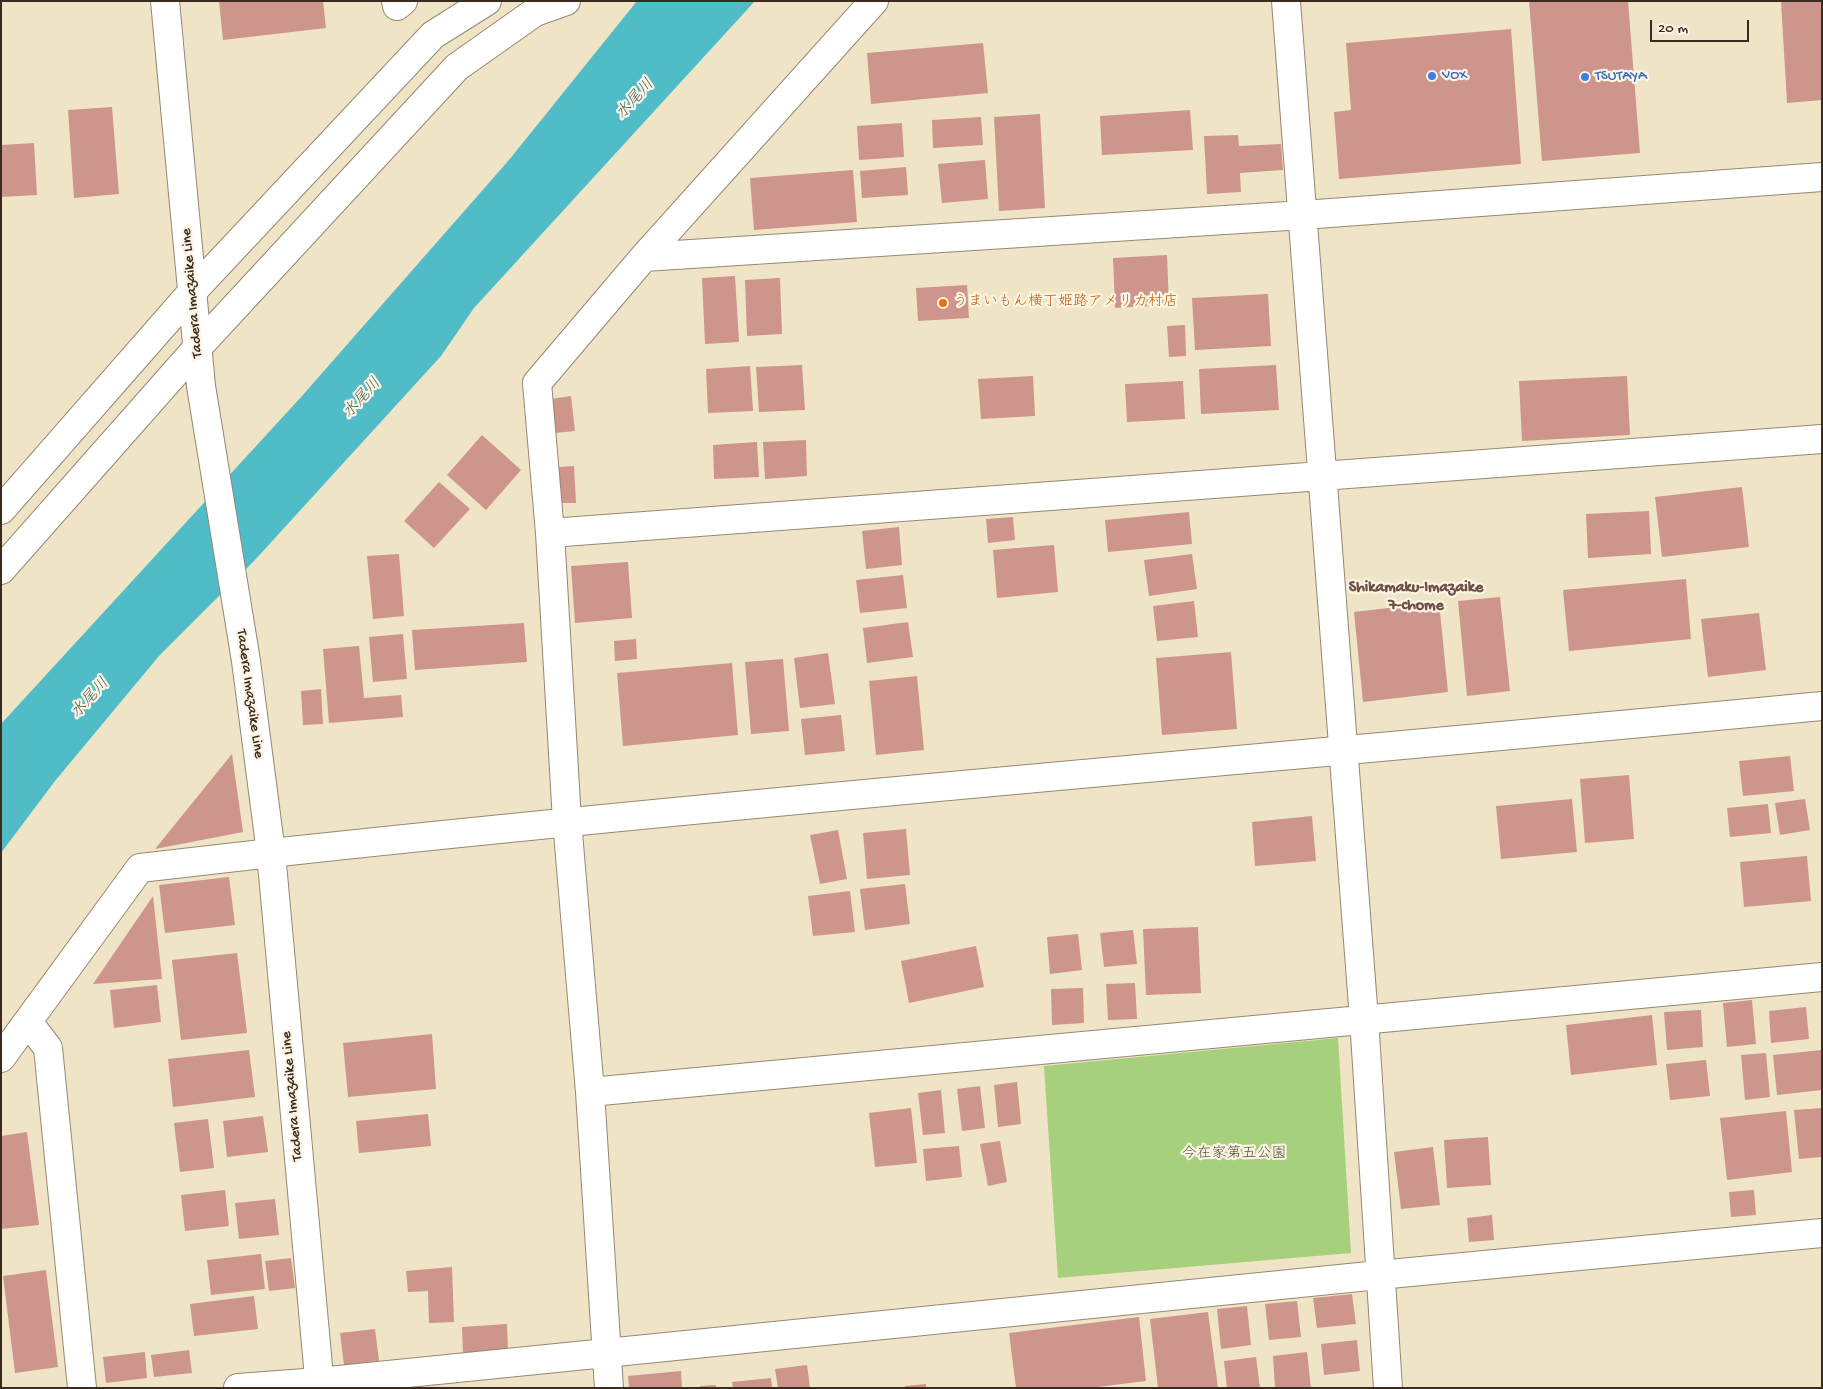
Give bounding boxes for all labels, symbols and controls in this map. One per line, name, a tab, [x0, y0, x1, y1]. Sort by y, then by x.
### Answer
scale bar	[1653, 10, 1752, 42]
text: 20 m	[1658, 20, 1688, 38]
place label: VOX	[1442, 67, 1467, 85]
place label: TSUTAYA	[1595, 68, 1647, 86]
marker: VOX	[1426, 70, 1438, 82]
marker: TSUTAYA	[1579, 71, 1591, 83]
water label: 水尾川	[613, 76, 659, 124]
street label: Tadera Imazaike Line	[178, 227, 208, 359]
place label: うまいもん横丁姫路アメリカ村店	[953, 294, 1178, 312]
marker: うまいもん横丁姫路アメリカ村店	[937, 297, 949, 309]
water label: 水尾川	[340, 375, 386, 423]
district label: Shikamaku-Imazaike 7-chome	[1349, 579, 1483, 617]
street label: Tadera Imazaike Line	[231, 628, 267, 760]
water label: 水尾川	[68, 675, 114, 723]
street label: Tadera Imazaike Line	[278, 1030, 308, 1162]
park label: 今在家第五公園	[1182, 1146, 1286, 1164]

